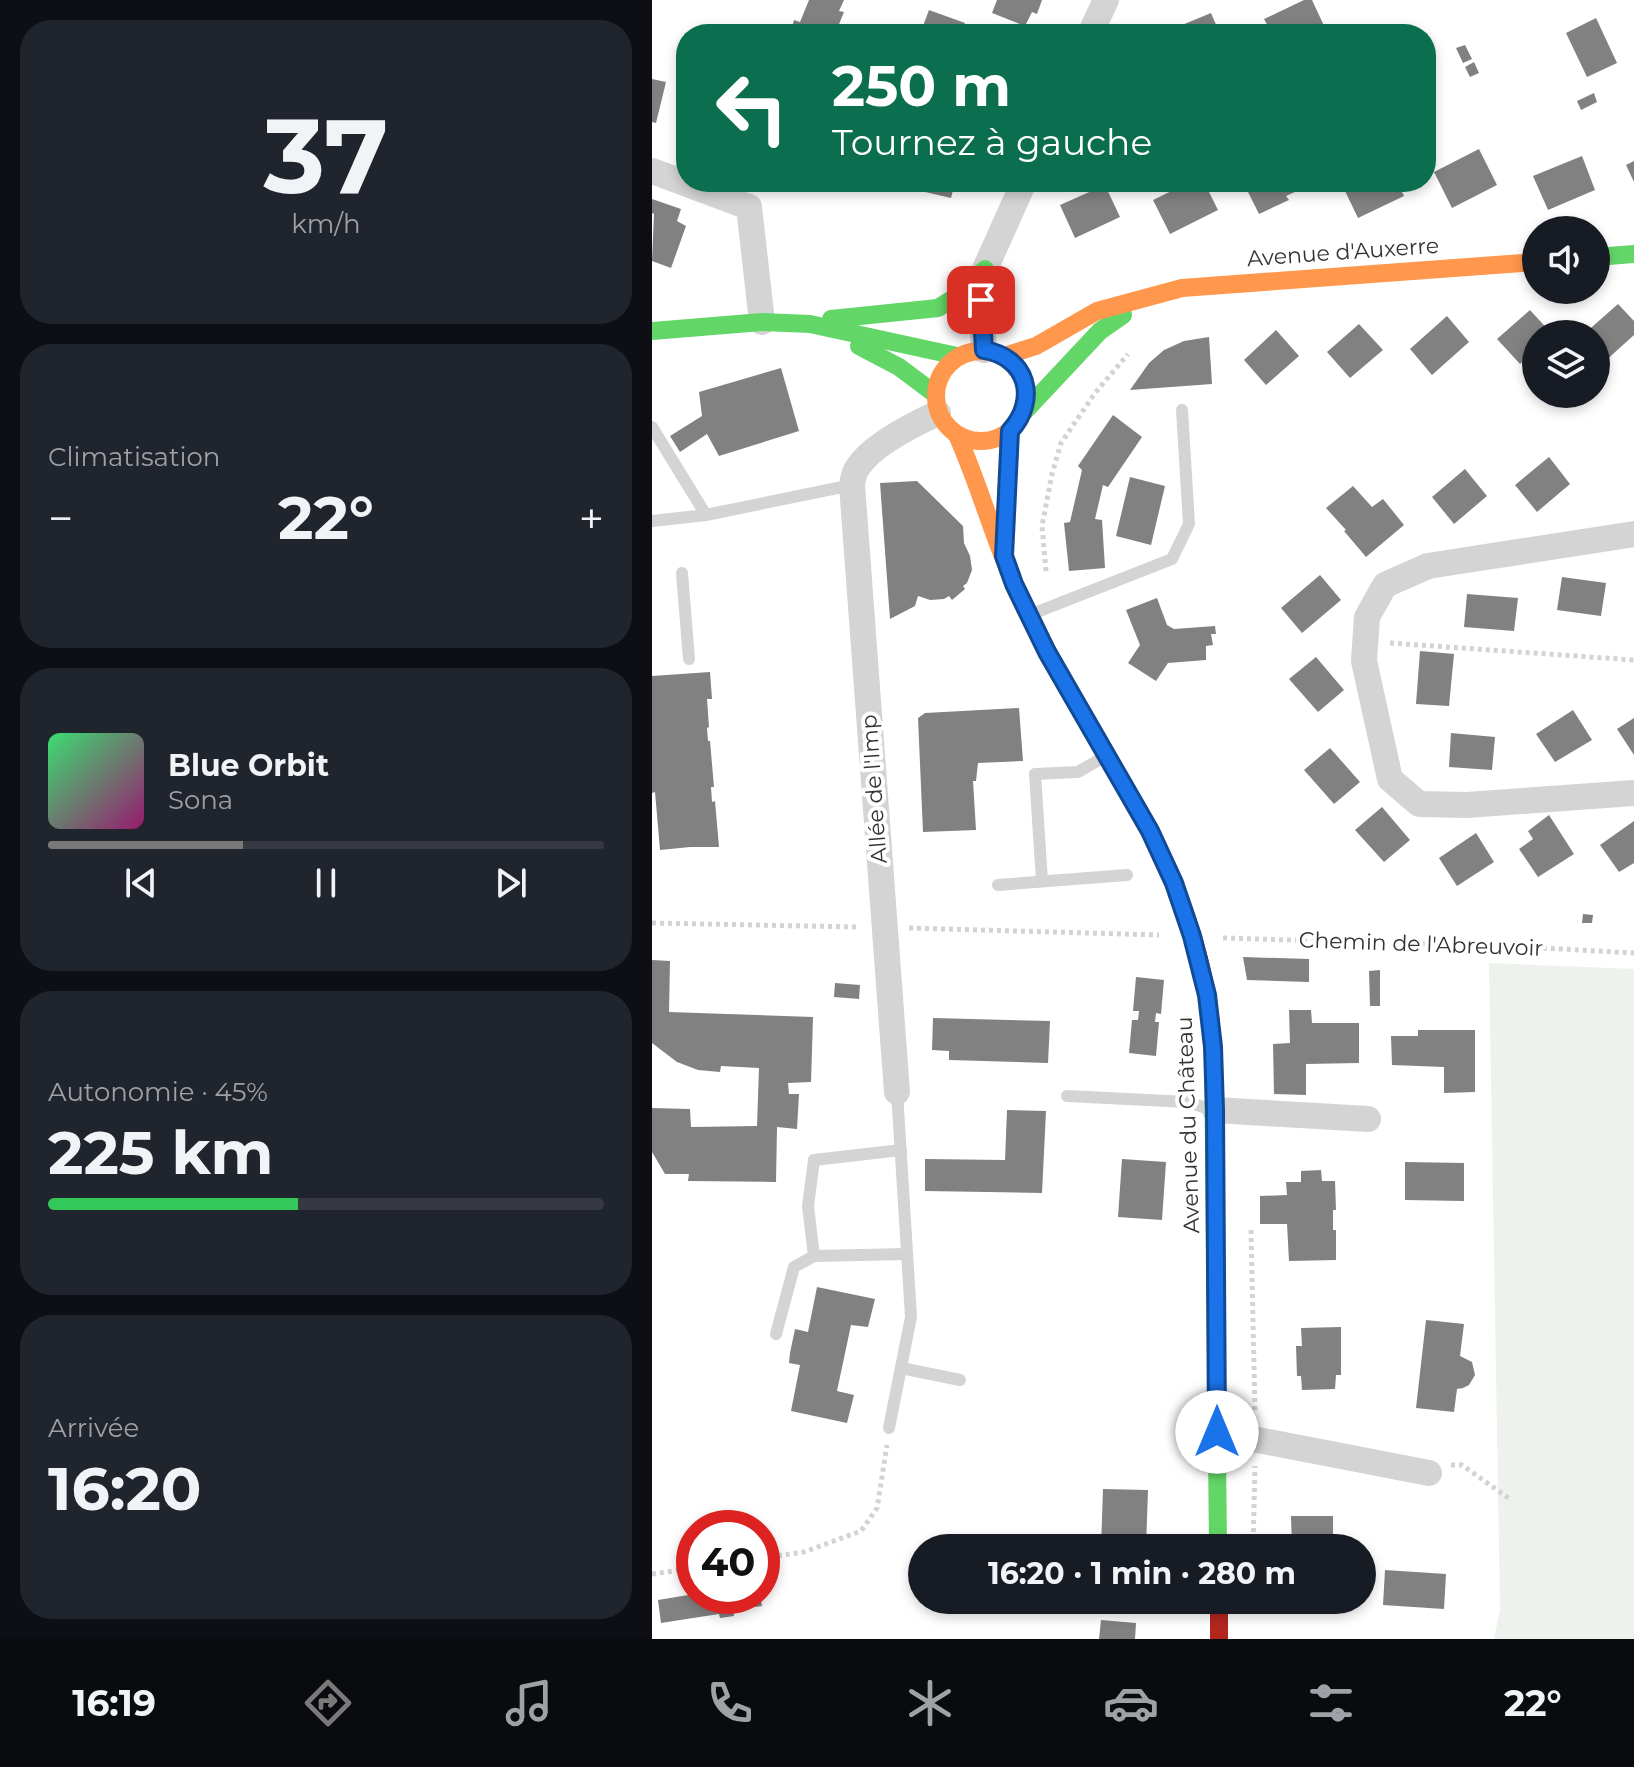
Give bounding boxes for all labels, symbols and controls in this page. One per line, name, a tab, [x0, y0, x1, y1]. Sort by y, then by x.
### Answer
text: 250 m	[832, 52, 1011, 120]
icon: left	[700, 56, 804, 160]
text: 37	[263, 92, 389, 219]
text: Tournez à gauche	[832, 120, 1152, 164]
text: km/h	[291, 208, 361, 240]
map controls	[1522, 216, 1610, 408]
button: sound	[1522, 216, 1610, 304]
street label: Avenue d'Auxerre	[1246, 232, 1440, 272]
pin	[947, 266, 1015, 334]
icon: arrive	[959, 278, 1003, 322]
button: layers	[1522, 320, 1610, 408]
text: Climatisation	[48, 441, 220, 473]
text: 22°	[278, 481, 374, 554]
text: −	[48, 491, 73, 545]
text: +	[579, 491, 604, 545]
street label: Allée de l'Imp	[855, 714, 893, 864]
text: Blue Orbit	[168, 747, 329, 784]
text: Sona	[168, 784, 233, 816]
icon: previous	[119, 861, 163, 905]
icon: pause	[304, 861, 348, 905]
icon: next	[489, 861, 533, 905]
street label: Chemin de l'Abreuvoir	[1298, 926, 1544, 962]
street label: Avenue du Château	[1171, 1016, 1205, 1234]
text: Autonomie · 45%	[48, 1076, 268, 1108]
text: 225 km	[48, 1116, 274, 1189]
position arrow	[1175, 1390, 1259, 1474]
text: Arrivée	[48, 1412, 139, 1444]
text: 16:20	[48, 1452, 202, 1525]
speed limit sign: 40	[676, 1510, 780, 1614]
text: 16:20 · 1 min · 280 m	[988, 1555, 1296, 1592]
icon: directions	[300, 1675, 356, 1731]
icon: music	[501, 1675, 557, 1731]
icon: phone	[702, 1675, 758, 1731]
icon: climate	[902, 1675, 958, 1731]
icon: car	[1103, 1675, 1159, 1731]
icon: filters	[1303, 1675, 1359, 1731]
text: 16:19	[72, 1681, 156, 1725]
text: 22°	[1504, 1681, 1562, 1725]

